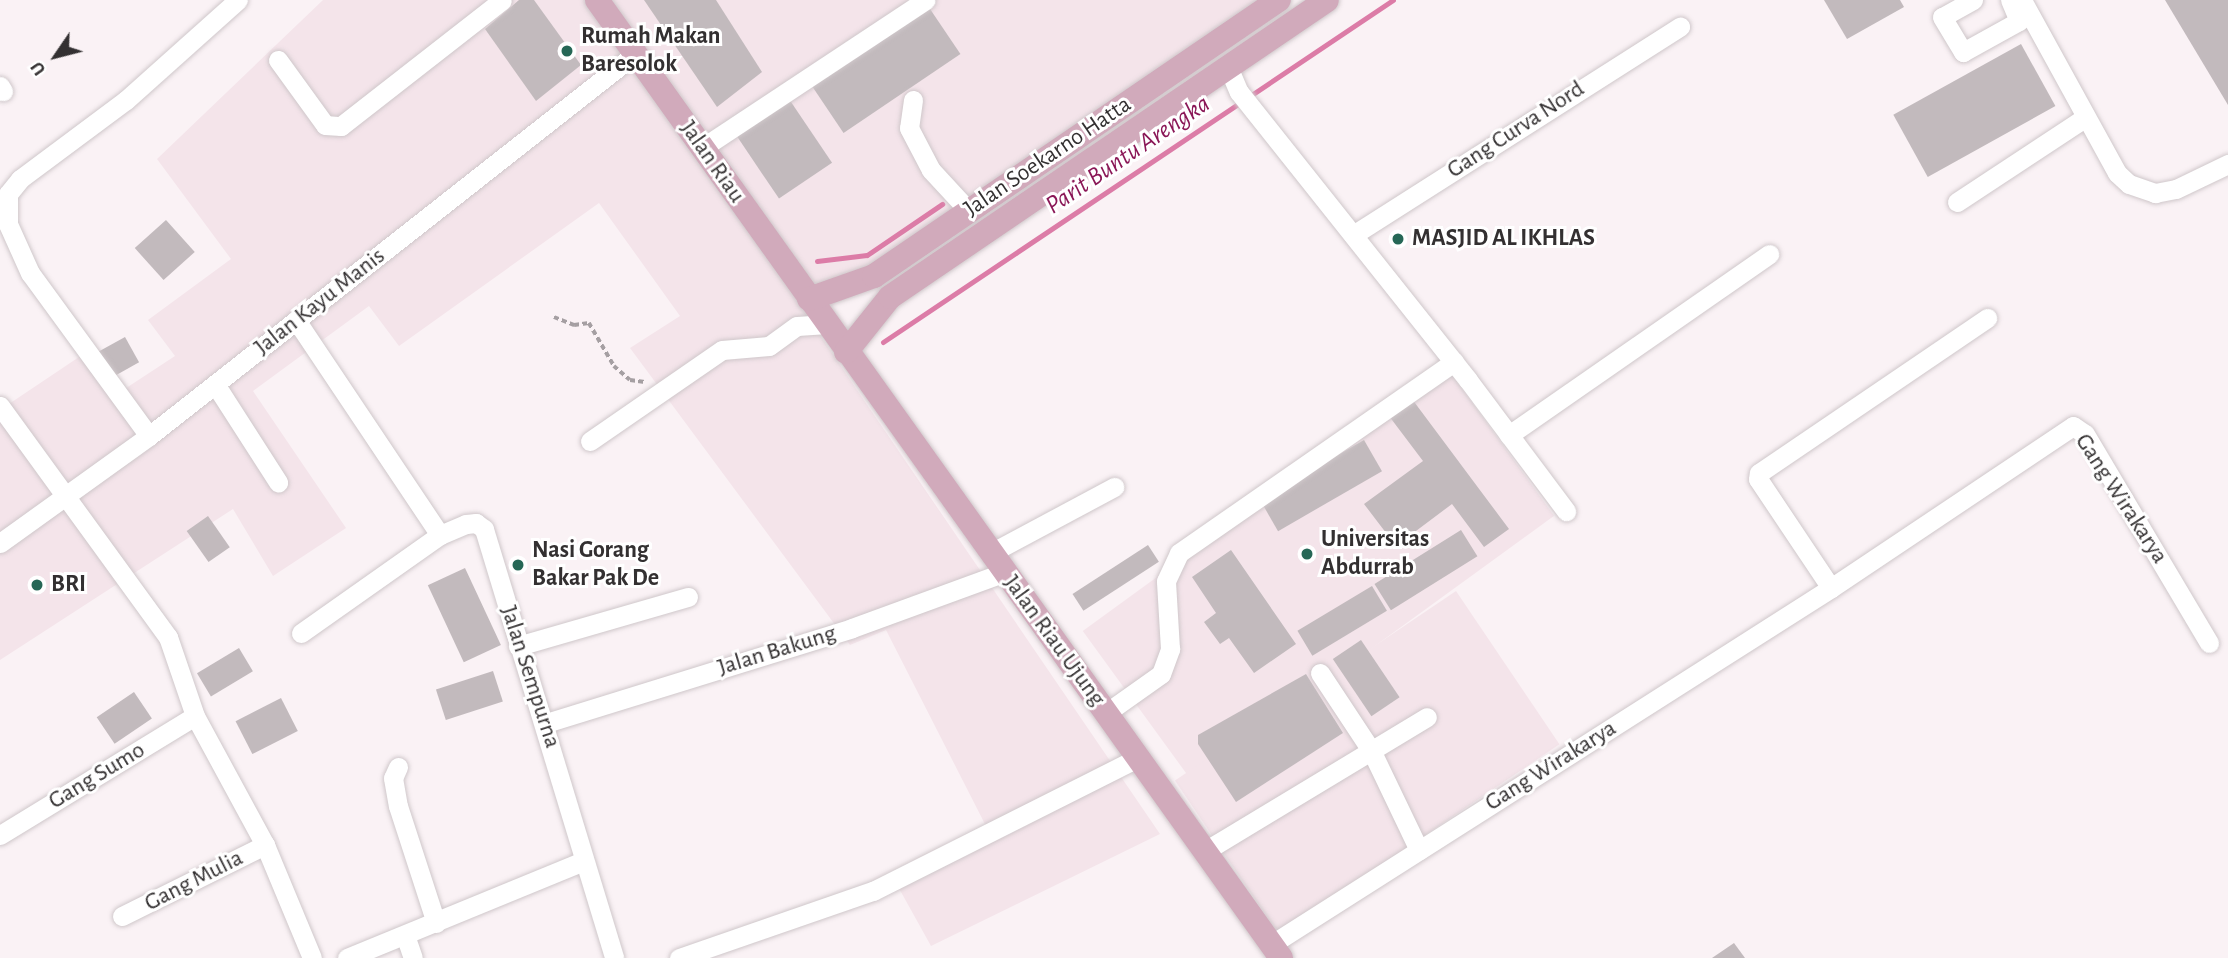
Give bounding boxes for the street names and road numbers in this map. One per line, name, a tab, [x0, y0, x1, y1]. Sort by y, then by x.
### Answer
street label: Gang Curva Nord	[1442, 75, 1590, 185]
street label: Jalan Soekarno Hatta	[959, 90, 1137, 224]
street label: Jalan Riau	[673, 115, 751, 209]
street label: Jalan Kayu Manis	[249, 242, 391, 362]
street label: Gang Wirakarya	[2068, 429, 2174, 569]
street label: Jalan Riau Ujung	[997, 570, 1111, 712]
street label: Jalan Sempurna	[493, 602, 567, 752]
street label: Jalan Bakung	[714, 619, 840, 683]
street label: Gang Wirakarya	[1480, 714, 1622, 818]
street label: Gang Sumo	[44, 736, 150, 816]
street label: Gang Mulia	[140, 844, 248, 918]

